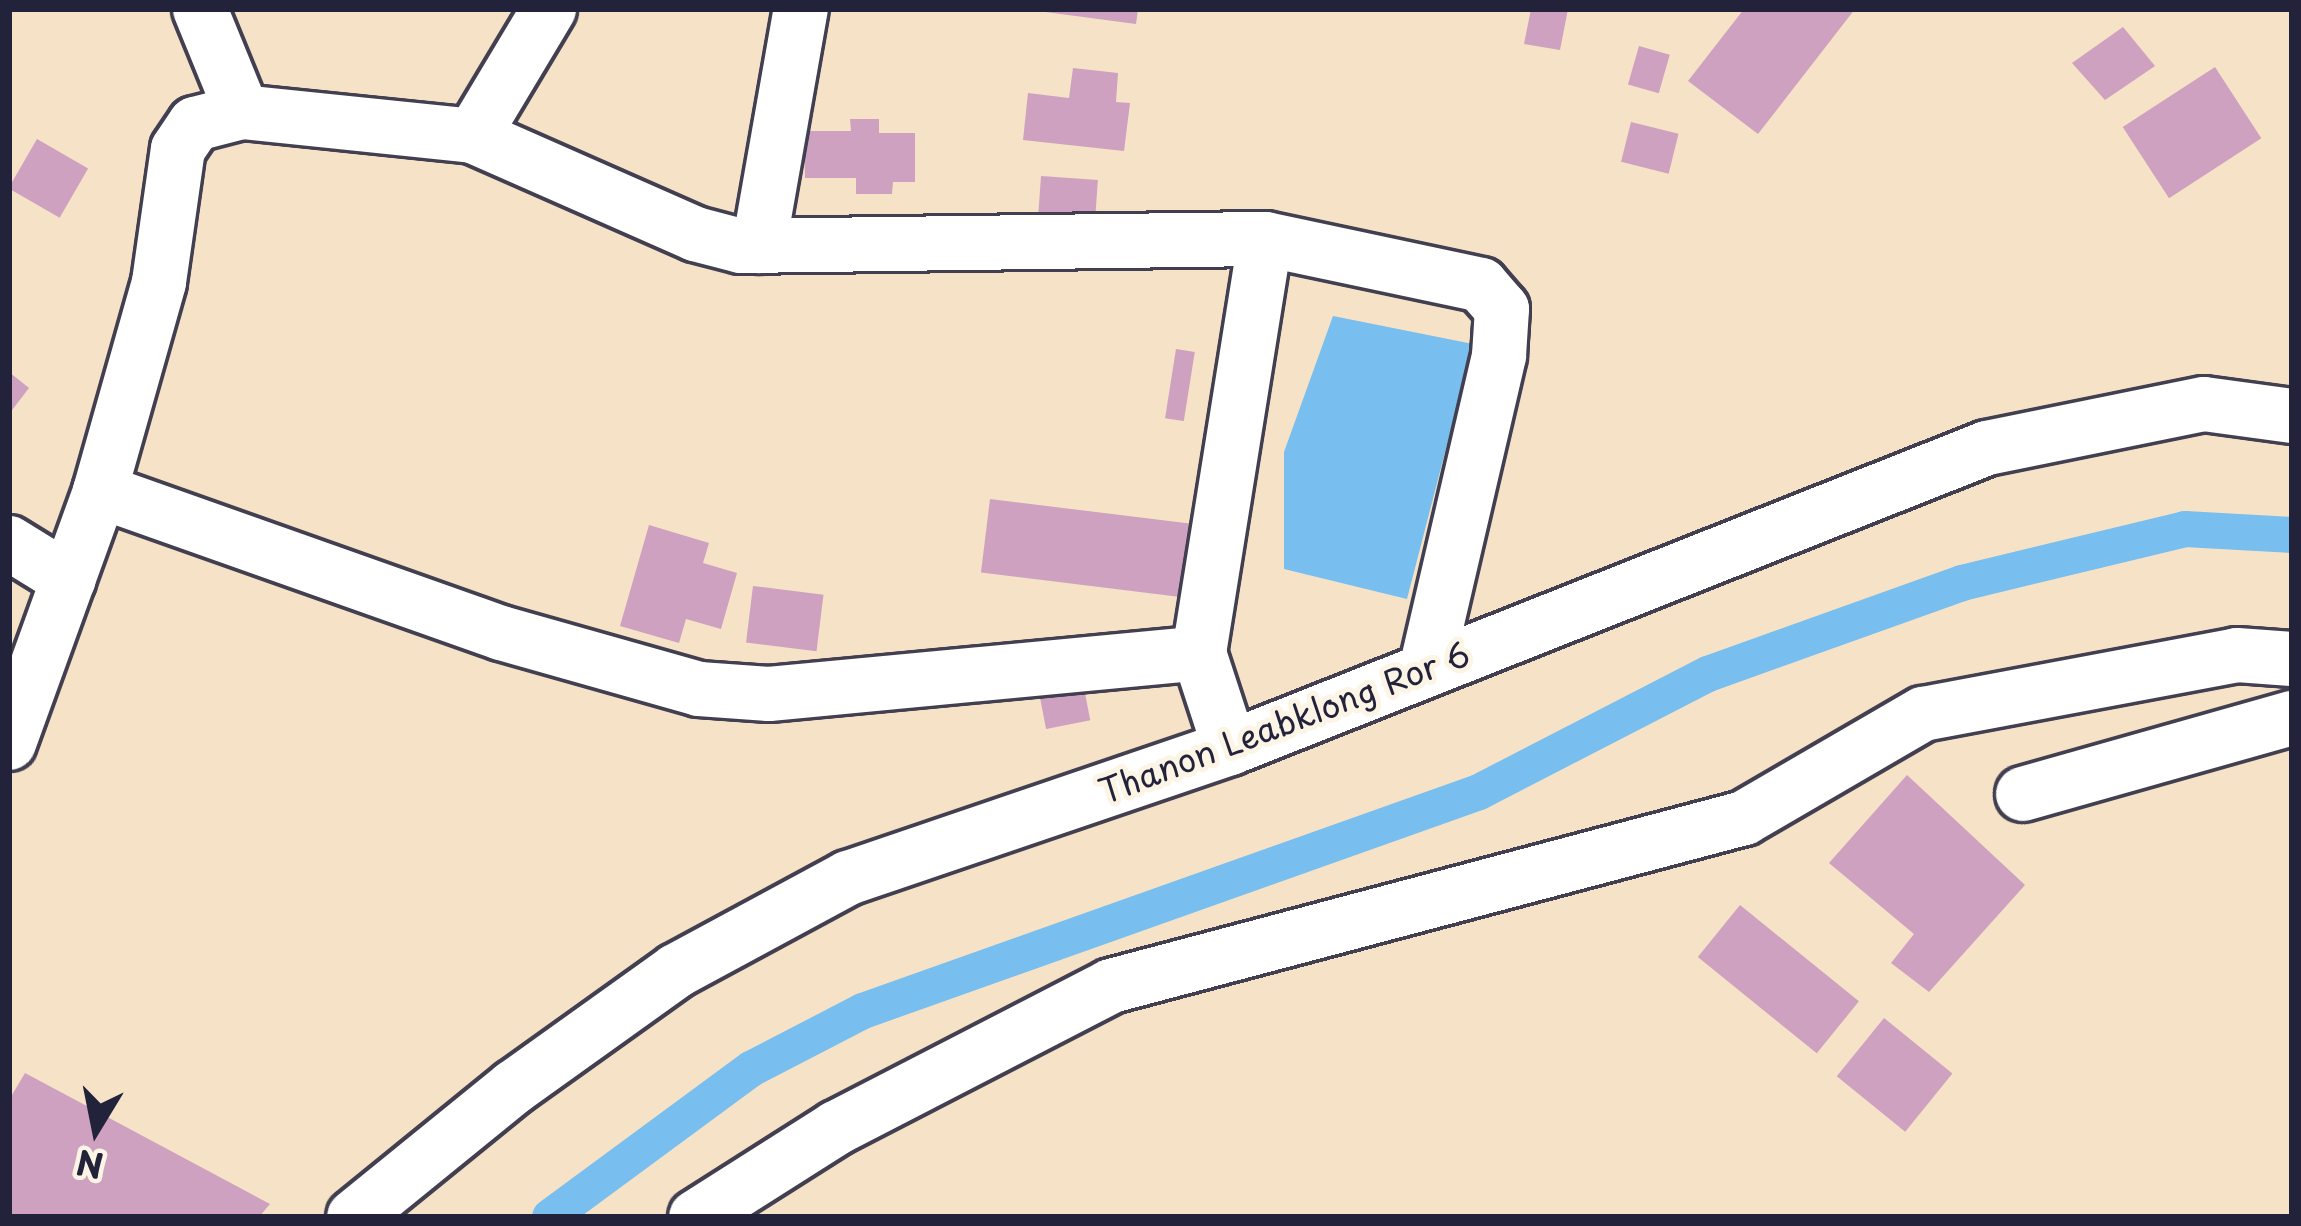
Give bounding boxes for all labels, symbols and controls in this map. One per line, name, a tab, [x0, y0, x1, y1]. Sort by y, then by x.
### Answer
street label: Thanon Leabklong Ror 6	[1093, 633, 1475, 811]
north arrow	[36, 1070, 156, 1190]
text: N	[73, 1139, 107, 1192]

